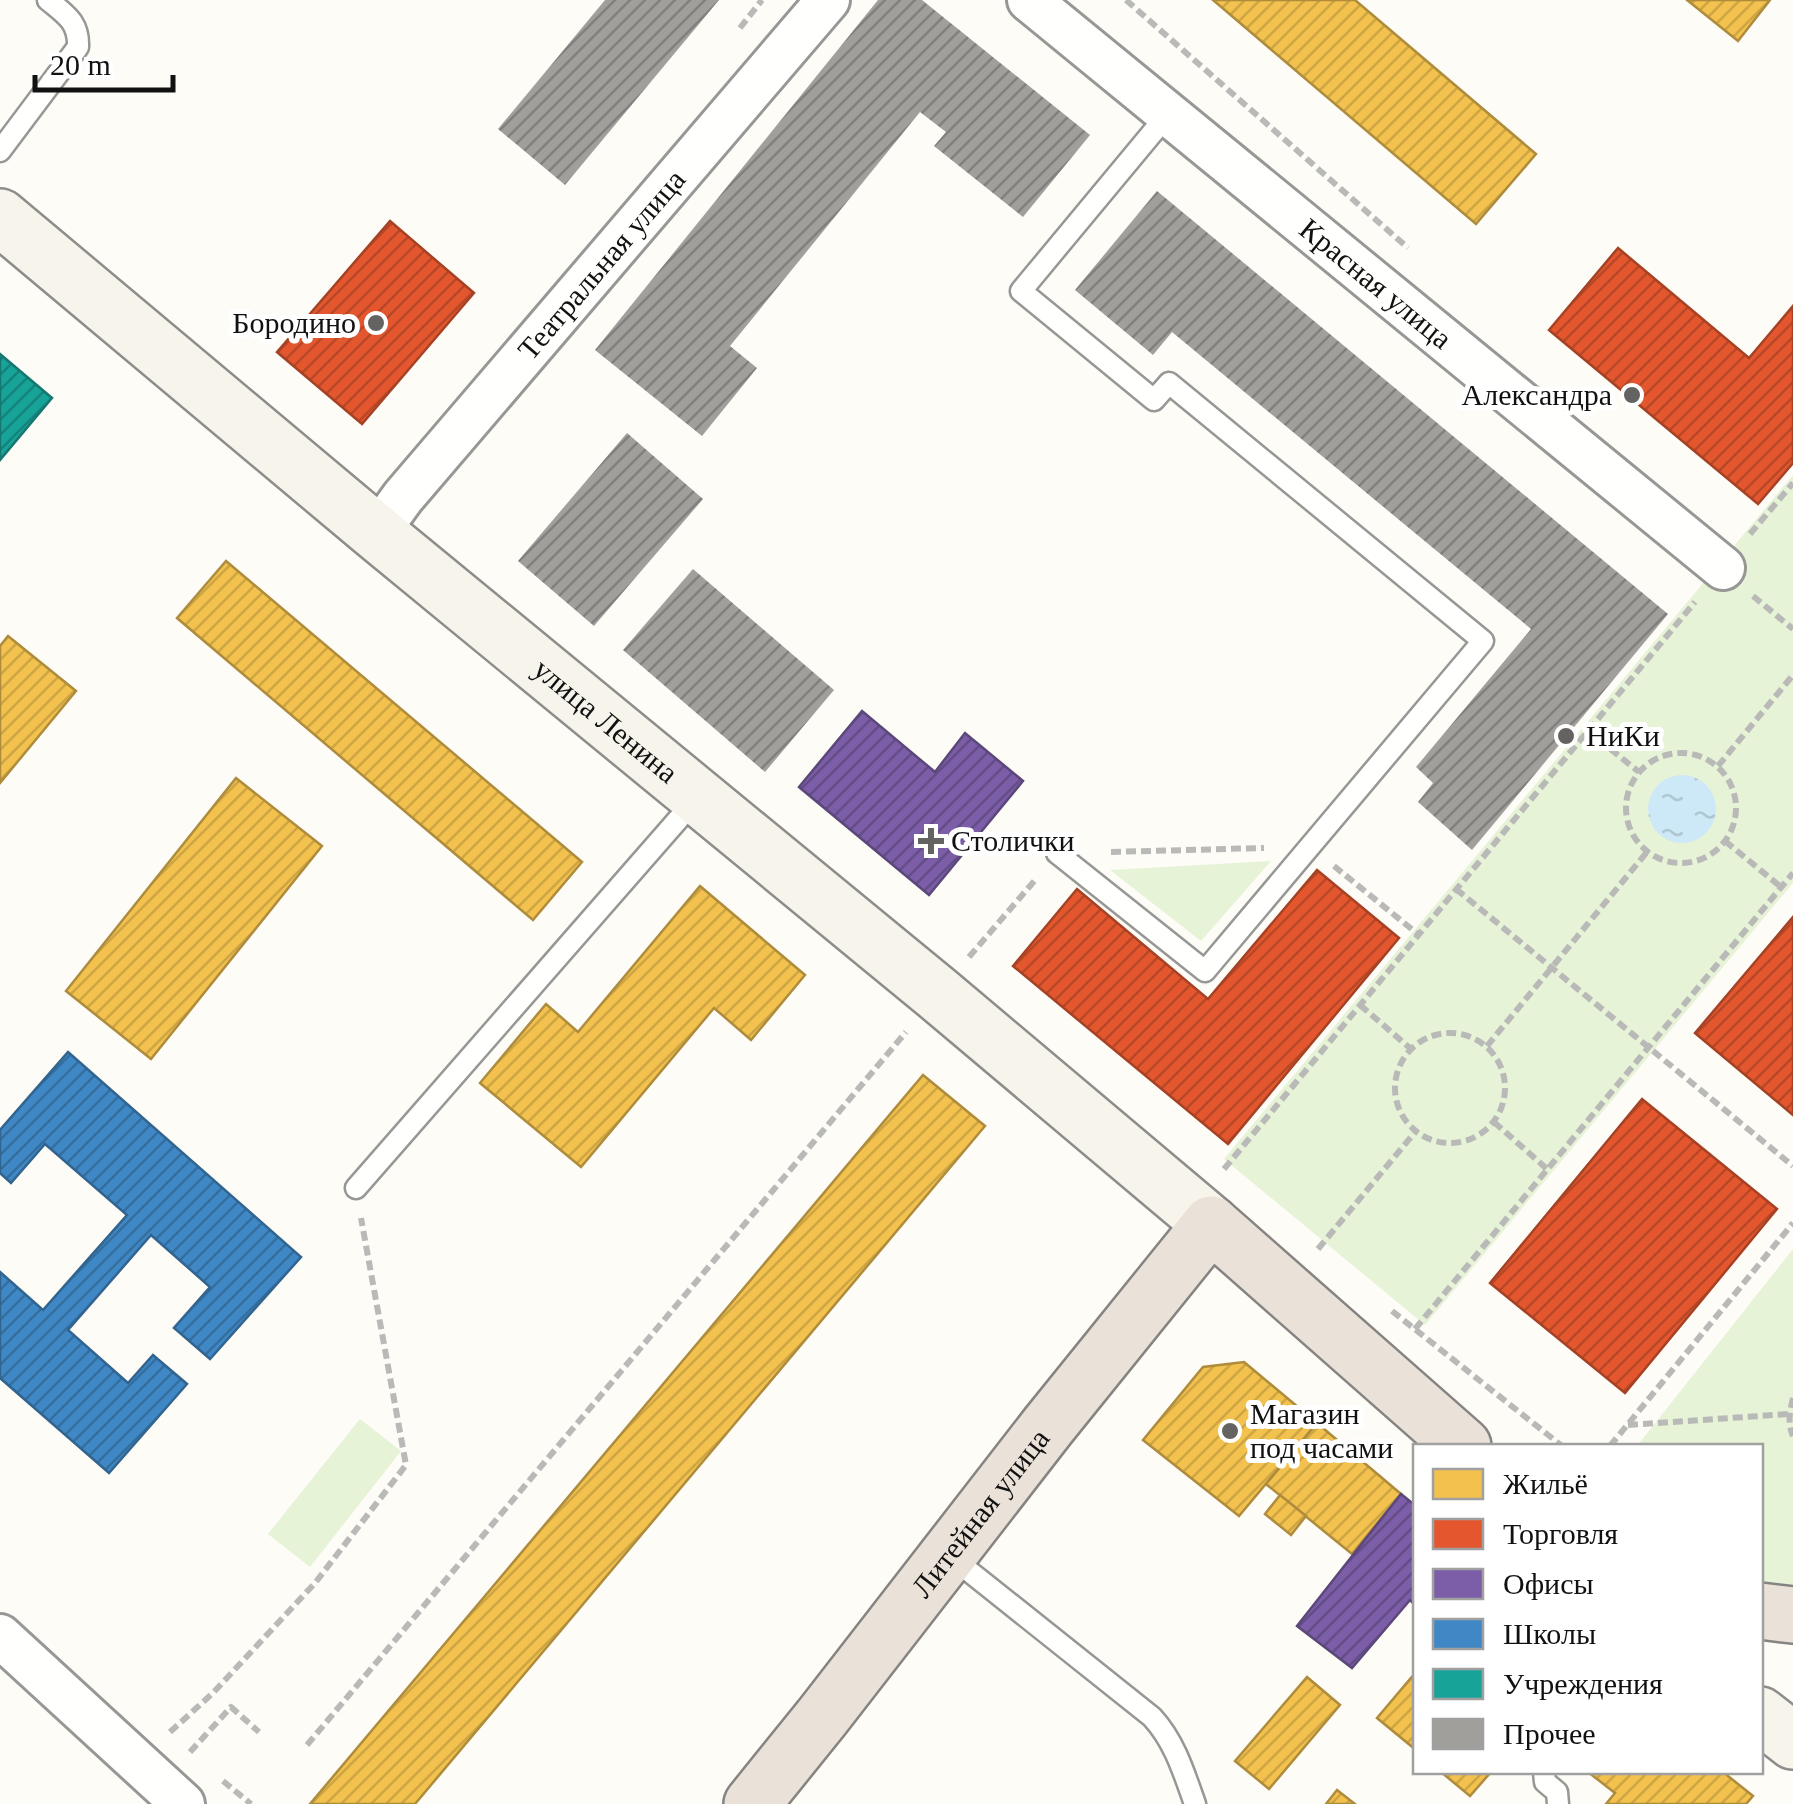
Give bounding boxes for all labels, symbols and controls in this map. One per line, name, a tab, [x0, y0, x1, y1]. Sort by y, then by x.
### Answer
scale bar	[35, 30, 172, 92]
text: 20 m	[50, 48, 111, 81]
street label: Театральная улица	[511, 163, 691, 366]
street label: Красная улица	[1293, 212, 1459, 355]
place label: Бородино	[232, 306, 356, 339]
marker: Бородино	[365, 312, 387, 334]
place label: Александра	[1462, 378, 1612, 411]
marker: Александра	[1621, 384, 1643, 406]
street label: улица Ленина	[527, 652, 685, 789]
place label: НиКи	[1586, 719, 1660, 752]
marker: НиКи	[1555, 725, 1577, 747]
place label: Столички	[951, 824, 1075, 857]
marker: Столички	[920, 830, 942, 852]
place label: Магазин под часами	[1250, 1397, 1393, 1464]
marker: Магазин под часами	[1219, 1420, 1241, 1442]
street label: Литейная улица	[905, 1422, 1056, 1603]
legend	[1413, 1444, 1763, 1774]
text: Жильё	[1503, 1467, 1588, 1500]
text: Торговля	[1503, 1517, 1618, 1550]
text: Офисы	[1503, 1567, 1594, 1600]
text: Школы	[1503, 1617, 1596, 1650]
text: Учреждения	[1503, 1667, 1663, 1700]
text: Прочее	[1503, 1717, 1596, 1750]

